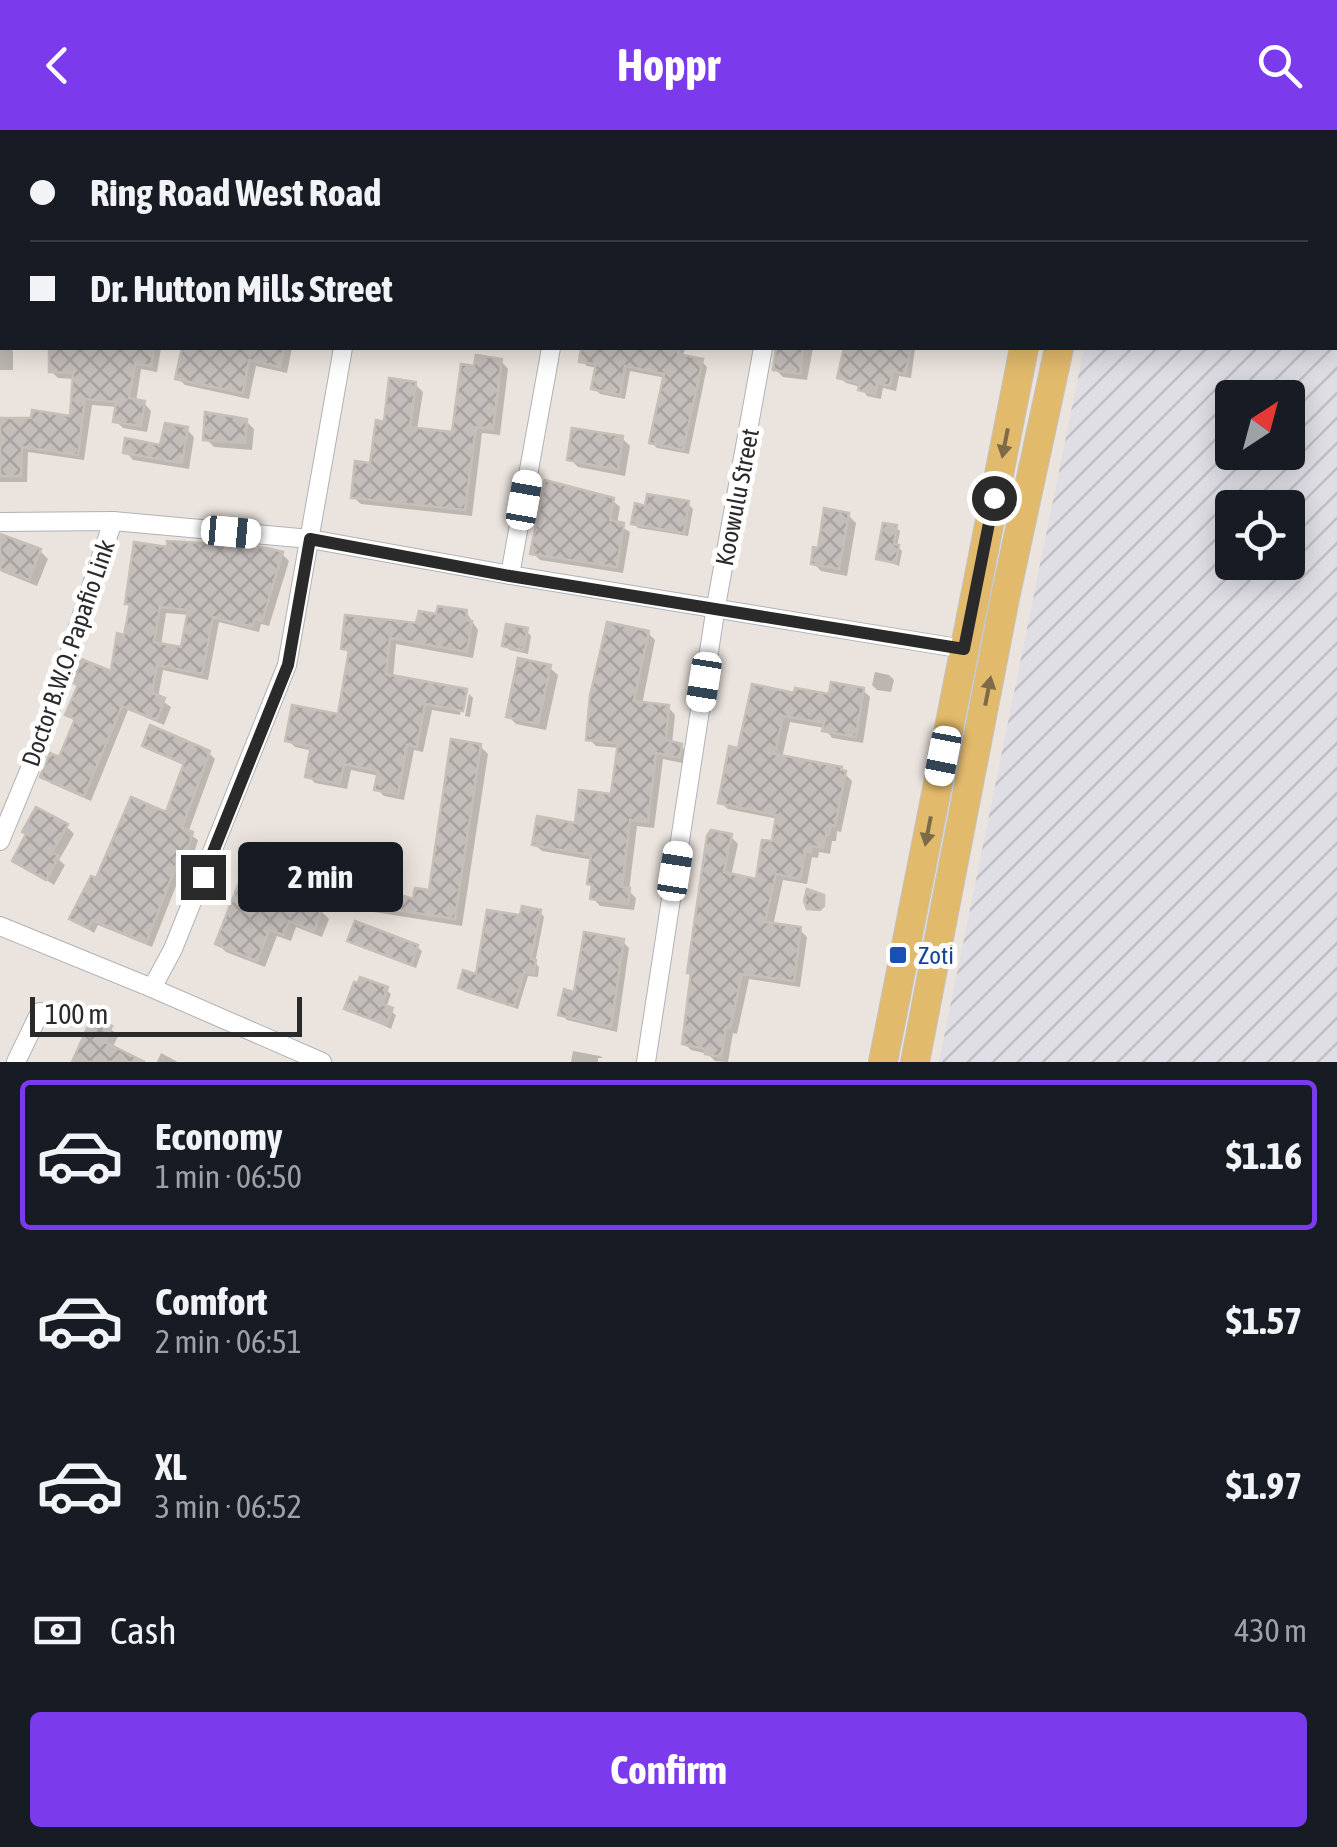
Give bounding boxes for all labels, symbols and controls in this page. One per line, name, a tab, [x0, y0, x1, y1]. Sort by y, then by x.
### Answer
icon: back	[30, 38, 85, 93]
icon: search	[1252, 38, 1307, 93]
text: Hoppr	[617, 39, 720, 91]
text: Ring Road West Road	[90, 171, 381, 214]
text: Dr. Hutton Mills Street	[90, 267, 393, 310]
north arrow	[1215, 380, 1305, 470]
map controls	[1215, 380, 1305, 580]
street label: Koowulu Street	[710, 426, 764, 568]
one-way arrow	[997, 428, 1013, 459]
car	[504, 468, 544, 532]
route start	[972, 476, 1017, 521]
button: locate	[1215, 490, 1305, 580]
car	[200, 514, 262, 550]
street label: Doctor B.W.O. Papafio Link	[16, 536, 120, 770]
car	[684, 650, 724, 714]
one-way arrow	[980, 676, 996, 707]
car	[923, 724, 963, 788]
one-way arrow	[920, 815, 935, 847]
car	[655, 839, 695, 903]
callout: 2 min	[238, 842, 403, 912]
route end	[181, 855, 226, 900]
text: 2 min	[288, 858, 353, 895]
place label: Zoti	[918, 941, 954, 969]
marker: Zoti	[887, 944, 909, 966]
scale bar	[30, 992, 302, 1036]
text: 100 m	[45, 998, 108, 1030]
icon: car	[35, 1110, 125, 1200]
text: Economy	[155, 1115, 282, 1158]
text: $1.16	[1226, 1134, 1302, 1177]
text: 1 min · 06:50	[155, 1158, 302, 1195]
icon: car	[35, 1275, 125, 1365]
text: Comfort	[155, 1280, 267, 1323]
text: $1.57	[1226, 1299, 1302, 1342]
text: 2 min · 06:51	[155, 1323, 302, 1360]
icon: car	[35, 1440, 125, 1530]
text: XL	[155, 1445, 187, 1488]
text: $1.97	[1226, 1464, 1302, 1507]
text: 3 min · 06:52	[155, 1488, 302, 1525]
icon: cash	[30, 1603, 85, 1658]
text: Cash	[110, 1609, 177, 1652]
text: 430 m	[1234, 1612, 1307, 1649]
button: Confirm	[30, 1712, 1307, 1827]

